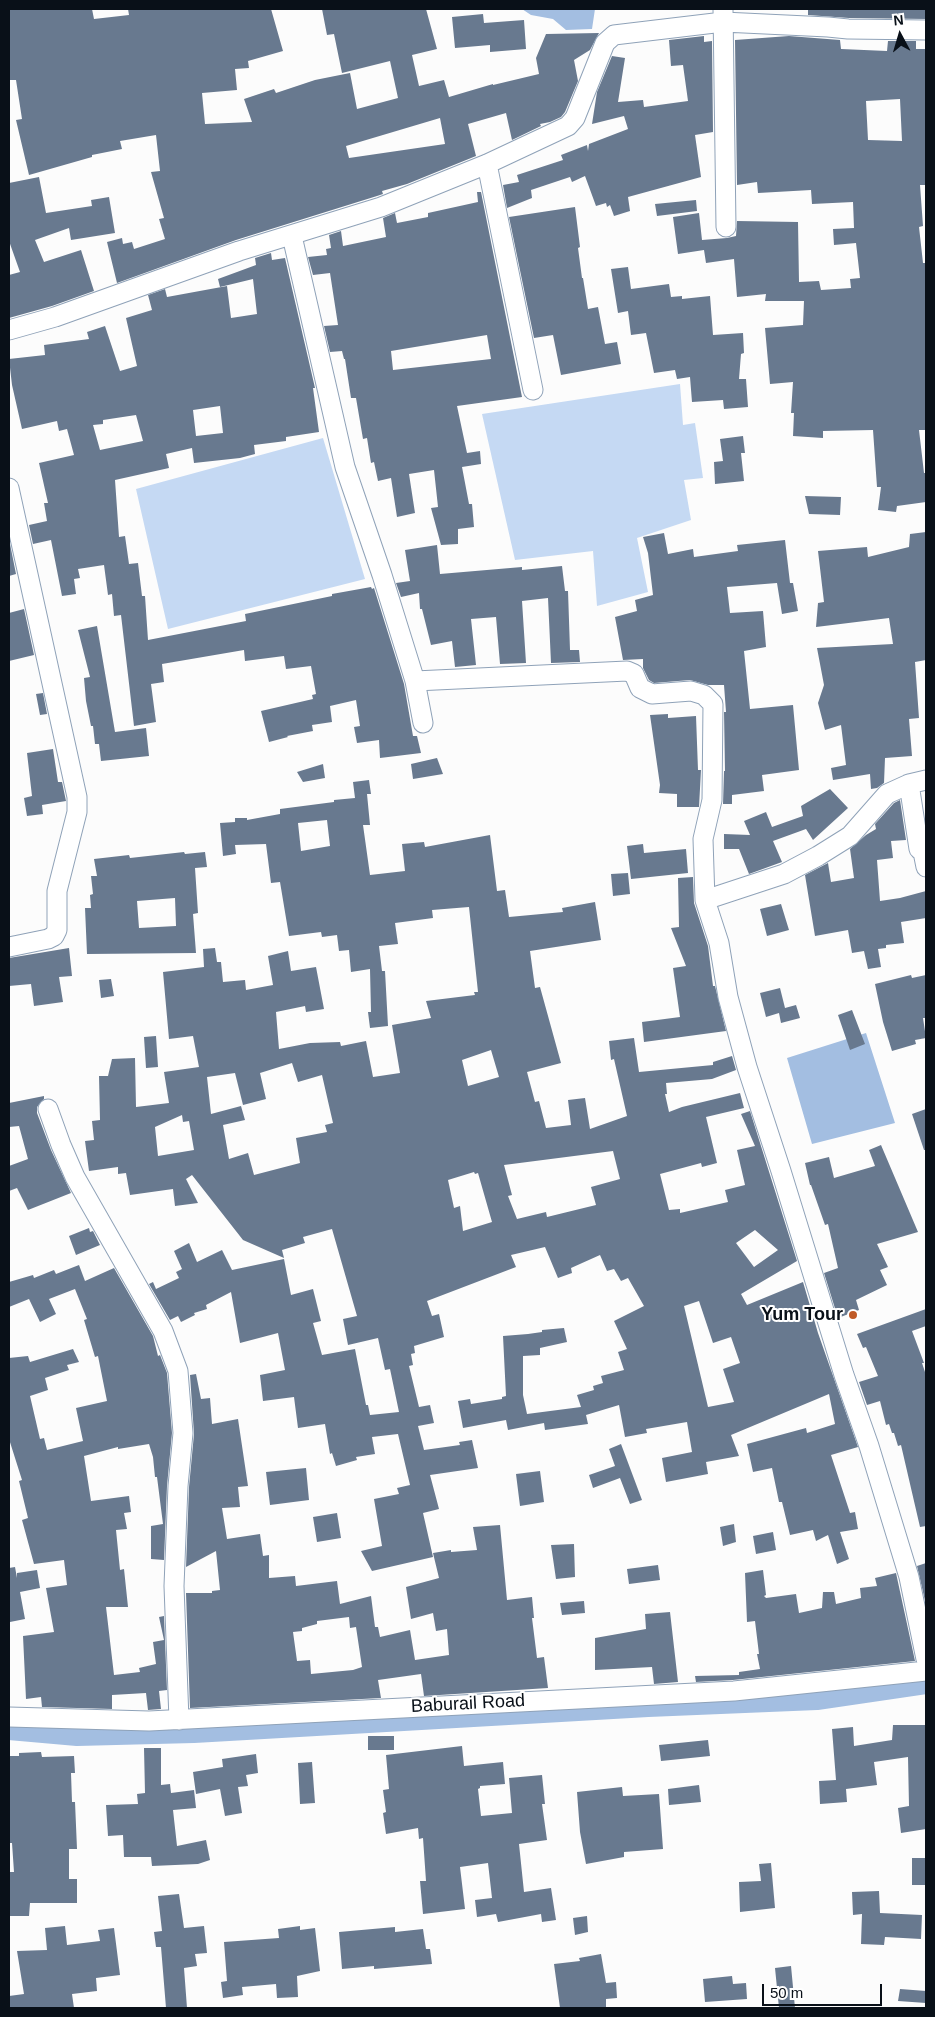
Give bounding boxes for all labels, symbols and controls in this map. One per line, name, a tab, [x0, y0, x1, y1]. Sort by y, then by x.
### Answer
north arrow	[875, 10, 925, 60]
text: N	[893, 12, 904, 29]
place label: Yum Tour	[761, 1304, 843, 1326]
marker: Yum Tour	[847, 1309, 859, 1321]
street label: Baburail Road	[410, 1690, 526, 1718]
scale bar	[765, 1974, 885, 2006]
text: 50 m	[770, 1984, 803, 2001]

